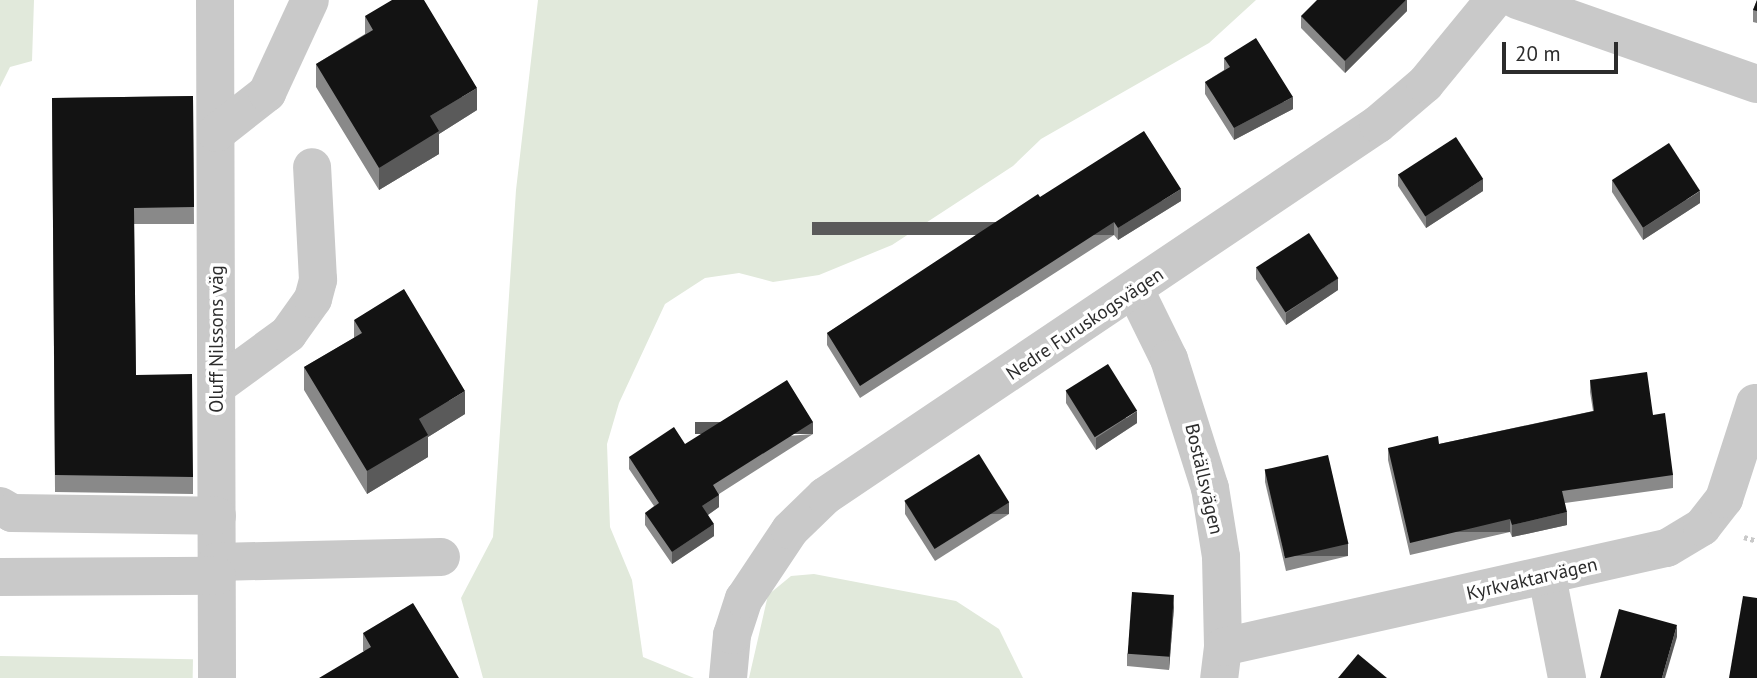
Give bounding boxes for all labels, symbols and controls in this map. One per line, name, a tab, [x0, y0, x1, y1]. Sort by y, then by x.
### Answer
scale bar	[1505, 28, 1620, 72]
text: 20 m	[1515, 40, 1561, 67]
street label: Nedre Furuskogsvägen	[1002, 263, 1168, 385]
street label: Oluff Nilssons väg	[206, 265, 228, 413]
street label: Boställsvägen	[1180, 421, 1228, 537]
street label: Kyrkvaktarvägen	[1464, 553, 1600, 605]

